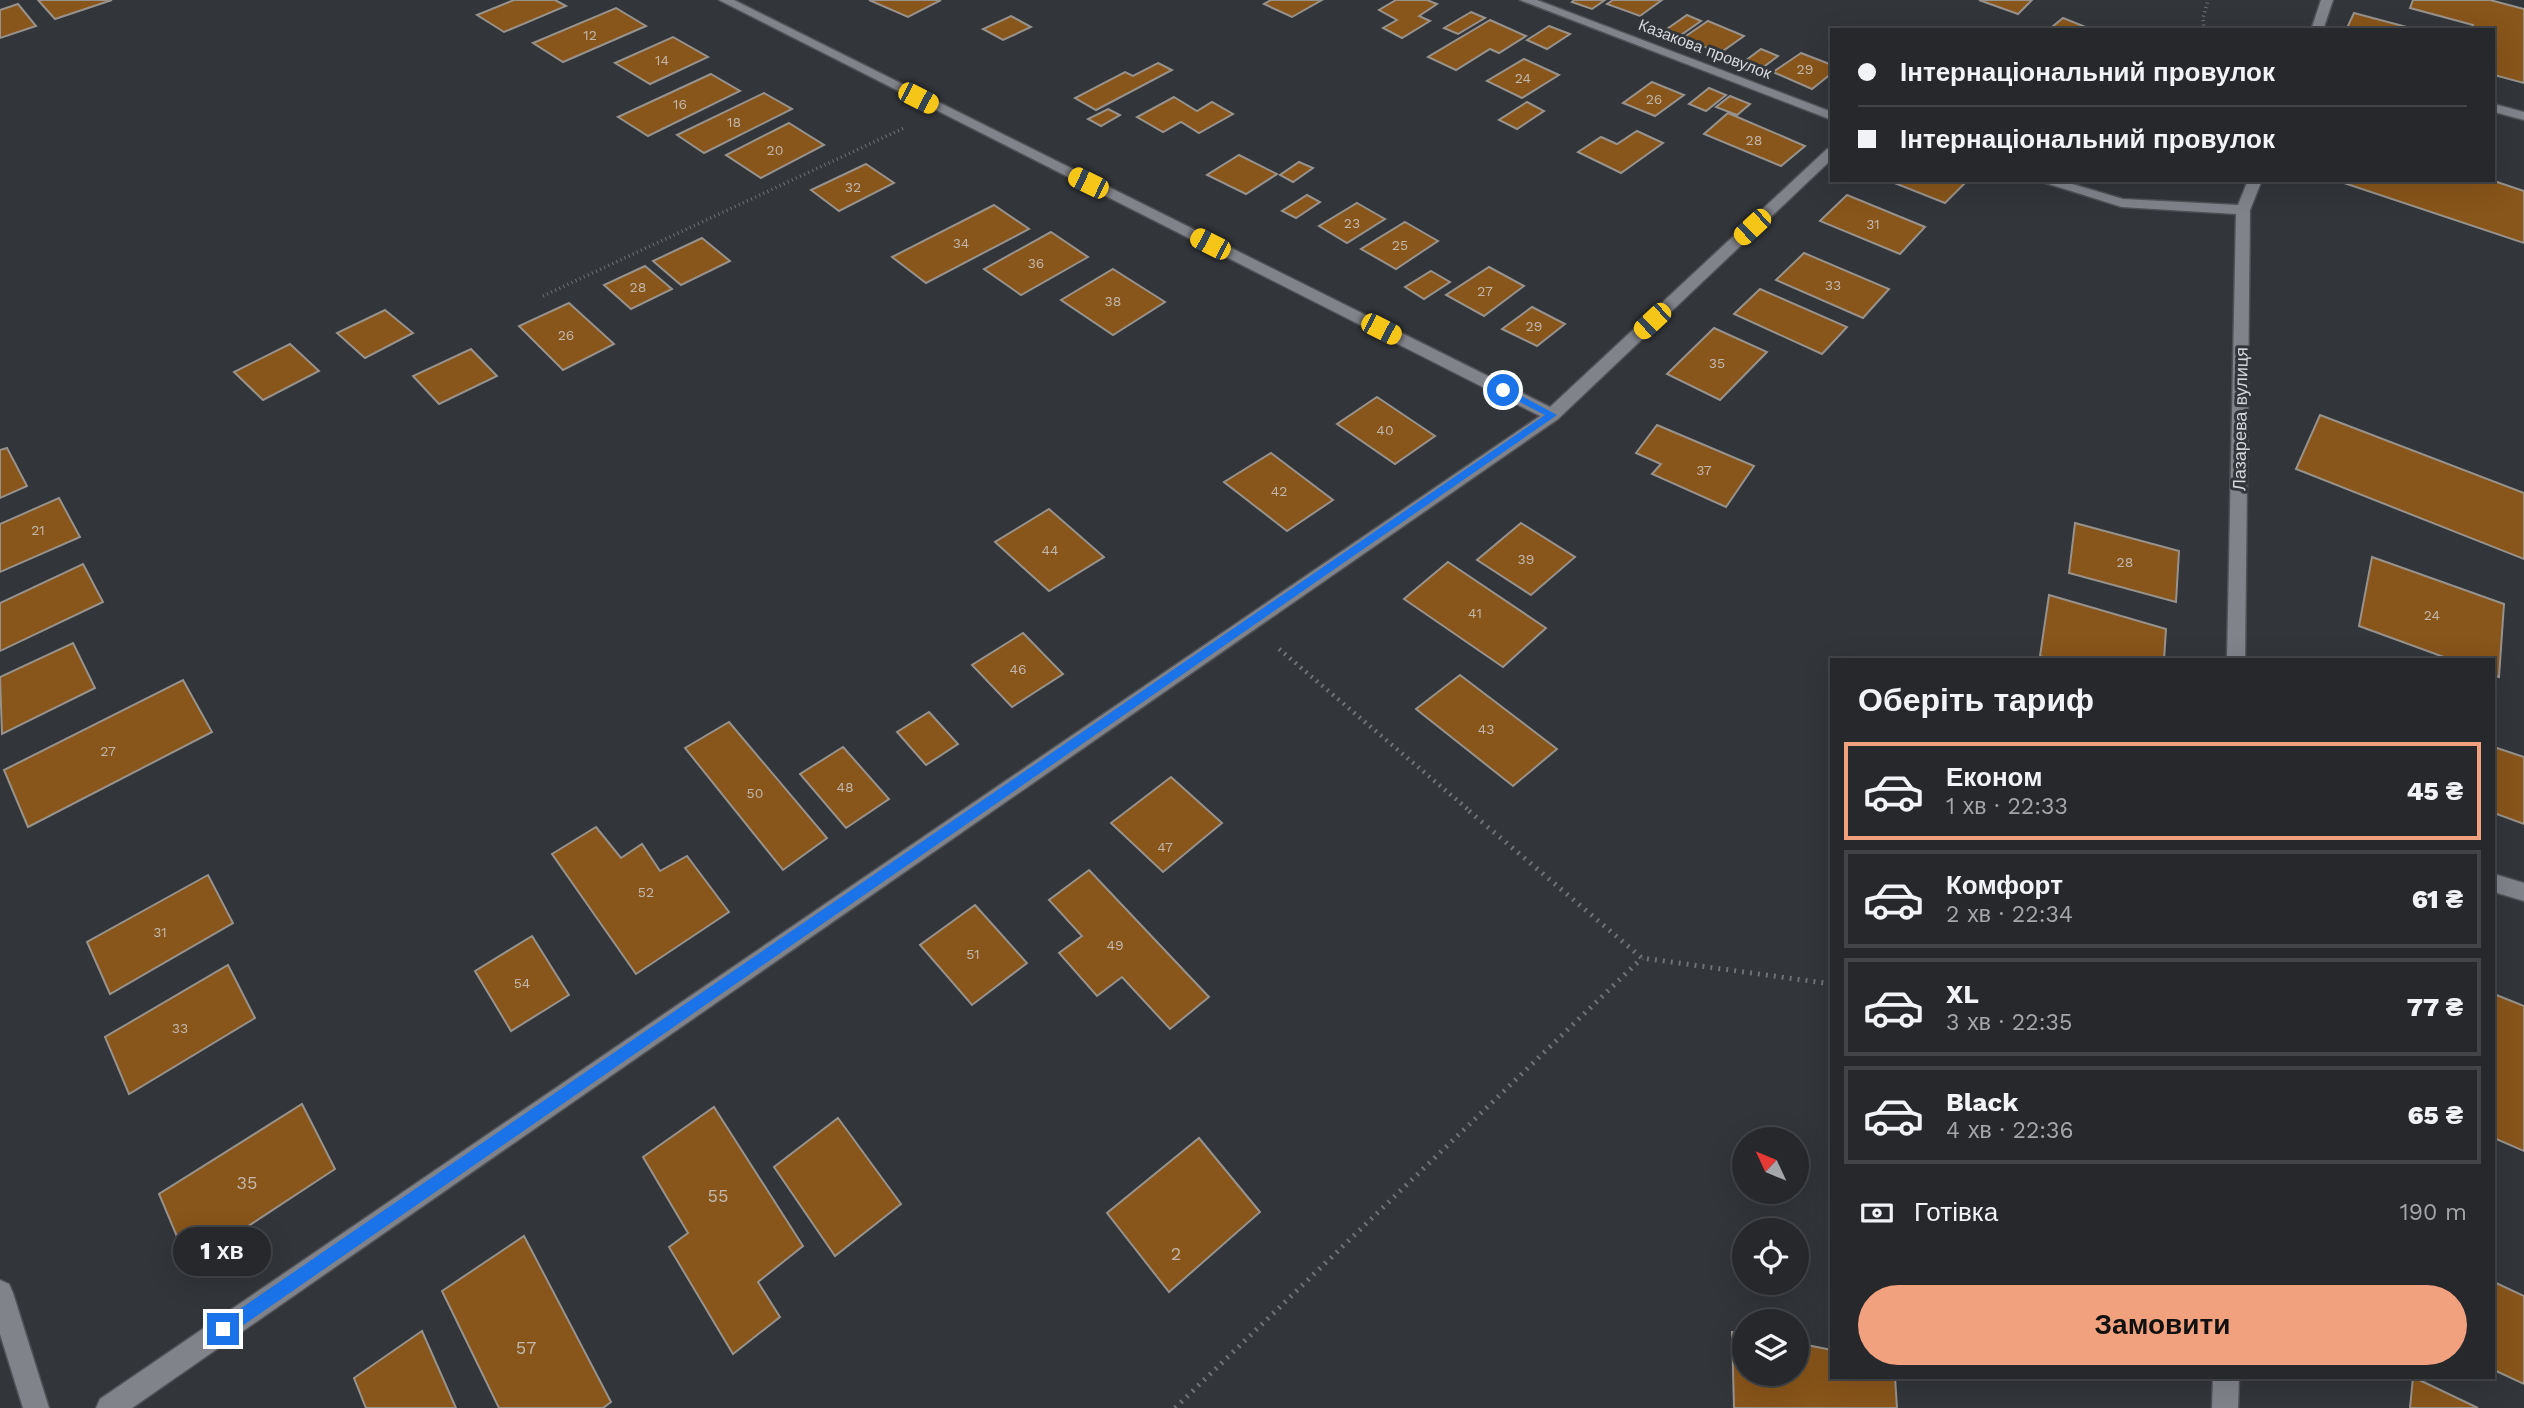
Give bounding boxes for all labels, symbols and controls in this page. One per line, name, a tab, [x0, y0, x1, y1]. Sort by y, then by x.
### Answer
street label: Казакова провулок	[1636, 15, 1775, 83]
house number: 12	[583, 27, 597, 43]
house number: 14	[655, 52, 669, 68]
text: Інтернаціональний провулок	[1900, 57, 2275, 87]
house number: 29	[1797, 61, 1813, 77]
house number: 24	[1515, 70, 1531, 86]
car	[895, 79, 942, 117]
house number: 26	[1646, 91, 1662, 107]
house number: 16	[673, 96, 687, 112]
house number: 18	[727, 114, 741, 130]
text: Інтернаціональний провулок	[1900, 124, 2275, 154]
house number: 28	[1746, 132, 1762, 148]
house number: 20	[767, 142, 783, 158]
car	[1065, 164, 1112, 202]
house number: 32	[845, 179, 861, 195]
car	[1730, 205, 1775, 249]
house number: 23	[1344, 215, 1360, 231]
house number: 31	[1866, 216, 1880, 232]
car	[1187, 225, 1234, 263]
house number: 34	[953, 235, 969, 251]
house number: 25	[1392, 237, 1408, 253]
house number: 36	[1028, 255, 1044, 271]
house number: 33	[1825, 277, 1841, 293]
house number: 28	[630, 279, 646, 295]
house number: 27	[1477, 283, 1493, 299]
house number: 38	[1105, 293, 1121, 309]
car	[1630, 299, 1675, 343]
car	[1358, 310, 1405, 348]
house number: 29	[1526, 318, 1542, 334]
house number: 26	[558, 327, 574, 343]
street label: Лазарева вулиця	[2228, 347, 2252, 491]
house number: 35	[1709, 355, 1725, 371]
route start	[1487, 374, 1519, 406]
house number: 40	[1376, 422, 1394, 438]
house number: 37	[1696, 462, 1712, 478]
house number: 42	[1271, 483, 1287, 499]
house number: 21	[31, 522, 45, 538]
house number: 44	[1041, 542, 1059, 558]
house number: 39	[1518, 551, 1534, 567]
house number: 28	[2117, 554, 2133, 570]
house number: 41	[1468, 605, 1482, 621]
house number: 24	[2424, 607, 2440, 623]
house number: 46	[1009, 661, 1027, 677]
text: Оберіть тариф	[1858, 681, 2094, 719]
house number: 43	[1478, 721, 1494, 737]
house number: 27	[100, 743, 116, 759]
icon: car	[1862, 760, 1925, 823]
text: Економ	[1946, 762, 2042, 792]
text: 45 ₴	[2406, 776, 2463, 806]
house number: 48	[836, 779, 854, 795]
house number: 50	[747, 785, 763, 801]
text: 1 хв · 22:33	[1946, 793, 2068, 820]
house number: 47	[1157, 839, 1173, 855]
icon: car	[1862, 868, 1925, 931]
text: Комфорт	[1946, 870, 2063, 900]
house number: 52	[638, 884, 654, 900]
text: 61 ₴	[2412, 884, 2463, 914]
text: 2 хв · 22:34	[1946, 901, 2073, 928]
house number: 31	[153, 924, 167, 940]
house number: 49	[1106, 937, 1124, 953]
house number: 51	[966, 946, 980, 962]
house number: 54	[514, 975, 530, 991]
icon: car	[1862, 976, 1925, 1039]
text: XL	[1946, 979, 1979, 1009]
text: 77 ₴	[2407, 992, 2463, 1022]
text: 3 хв · 22:35	[1946, 1009, 2072, 1036]
house number: 33	[172, 1020, 188, 1036]
icon: car	[1862, 1084, 1925, 1147]
text: Black	[1946, 1087, 2018, 1117]
text: 65 ₴	[2407, 1100, 2463, 1130]
text: 4 хв · 22:36	[1946, 1117, 2074, 1144]
north arrow	[1732, 1127, 1810, 1204]
map controls	[1732, 1127, 1809, 1386]
house number: 35	[237, 1172, 257, 1193]
house number: 55	[708, 1185, 728, 1206]
icon: cash	[1858, 1194, 1896, 1232]
text: Готівка	[1914, 1197, 1998, 1227]
text: 190 m	[2400, 1199, 2467, 1226]
button: locate	[1732, 1218, 1809, 1295]
callout: 1 хв	[174, 1228, 272, 1276]
text: 1 хв	[200, 1238, 244, 1265]
house number: 2	[1171, 1243, 1181, 1264]
button: Замовити	[1858, 1285, 2467, 1365]
button: layers	[1732, 1309, 1809, 1386]
route end	[207, 1313, 239, 1345]
house number: 57	[516, 1337, 536, 1358]

